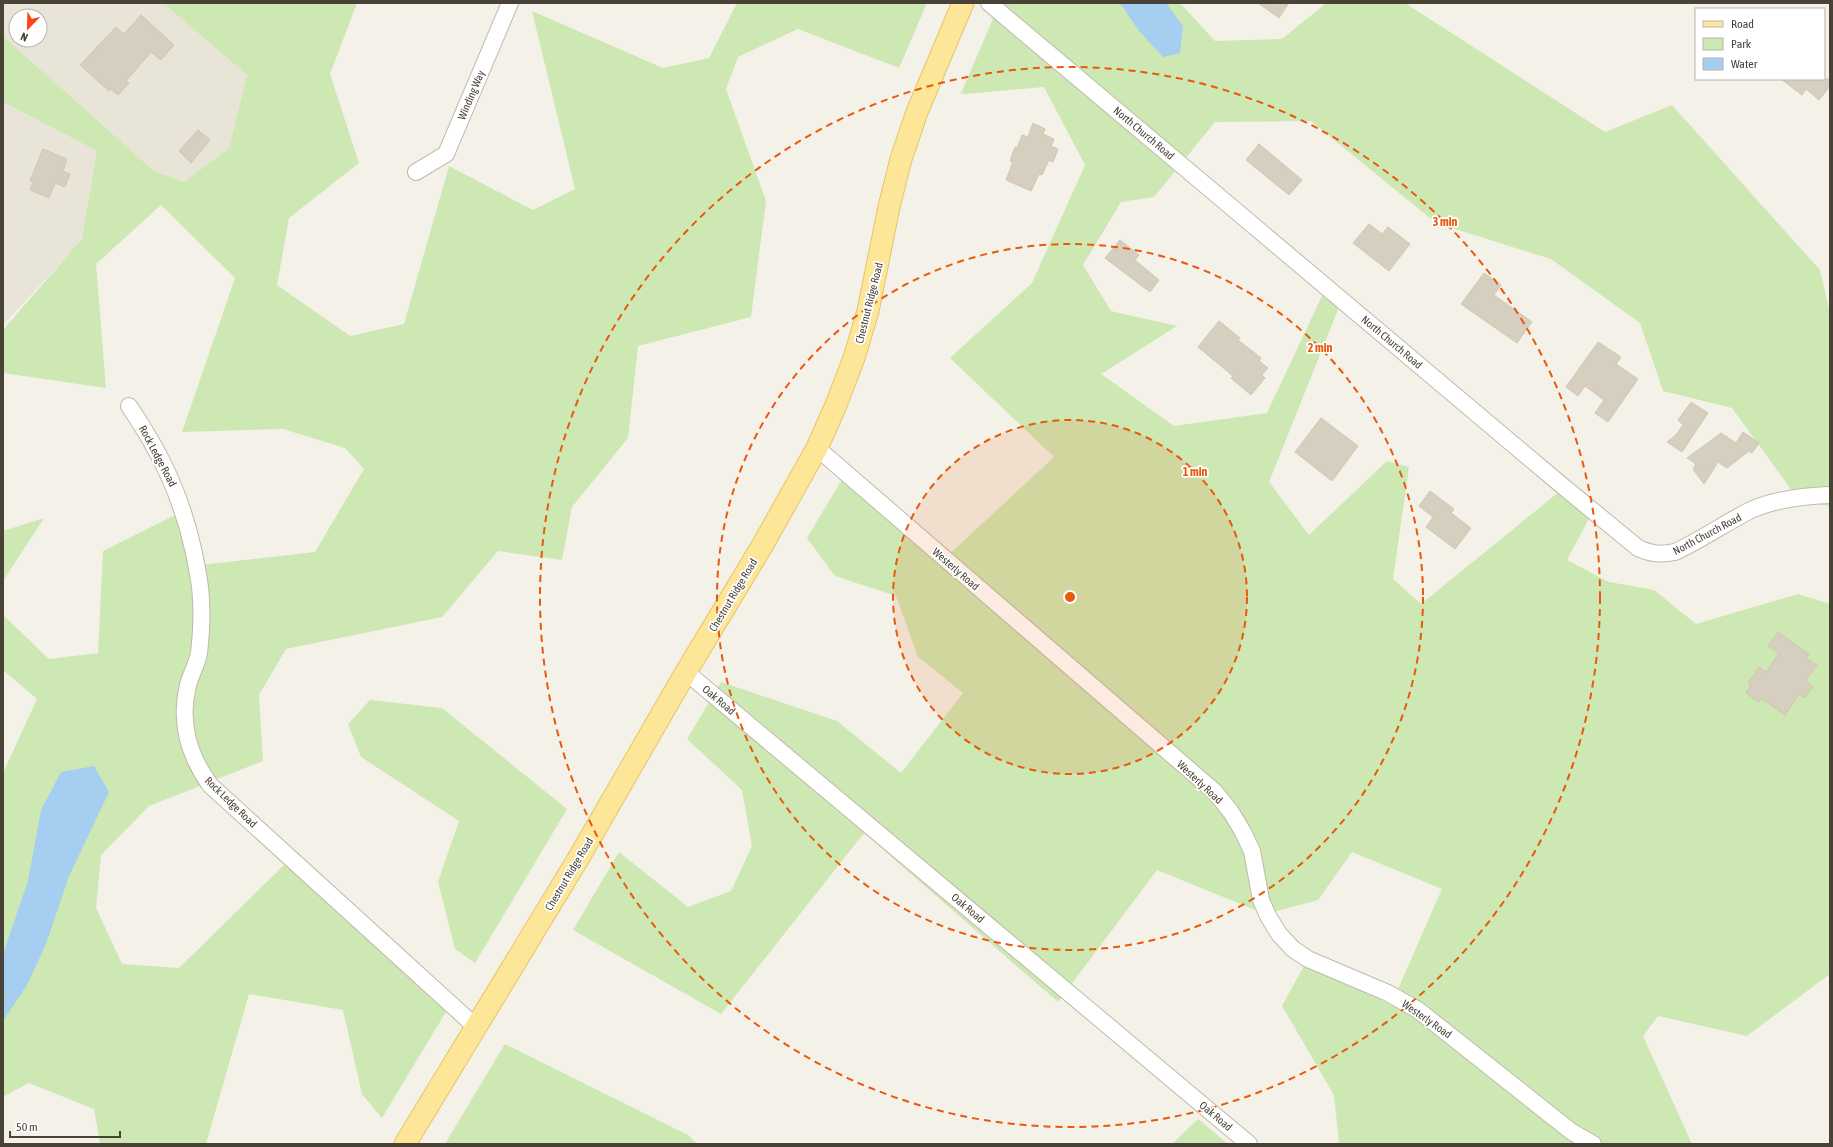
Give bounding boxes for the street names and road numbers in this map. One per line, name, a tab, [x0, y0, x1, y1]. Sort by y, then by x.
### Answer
street label: Winding Way	[455, 68, 487, 121]
street label: North Church Road	[1111, 104, 1177, 162]
street label: Chestnut Ridge Road	[853, 261, 885, 345]
street label: North Church Road	[1359, 313, 1425, 371]
street label: Rock Ledge Road	[137, 423, 179, 489]
street label: North Church Road	[1671, 511, 1743, 557]
street label: Westerly Road	[930, 546, 982, 592]
street label: Chestnut Ridge Road	[707, 556, 759, 634]
street label: Oak Road	[700, 683, 738, 717]
street label: Westerly Road	[1175, 758, 1225, 806]
street label: Rock Ledge Road	[203, 774, 259, 830]
street label: Chestnut Ridge Road	[543, 835, 595, 913]
street label: Oak Road	[949, 891, 987, 925]
street label: Westerly Road	[1400, 998, 1454, 1040]
street label: Oak Road	[1197, 1099, 1235, 1133]

